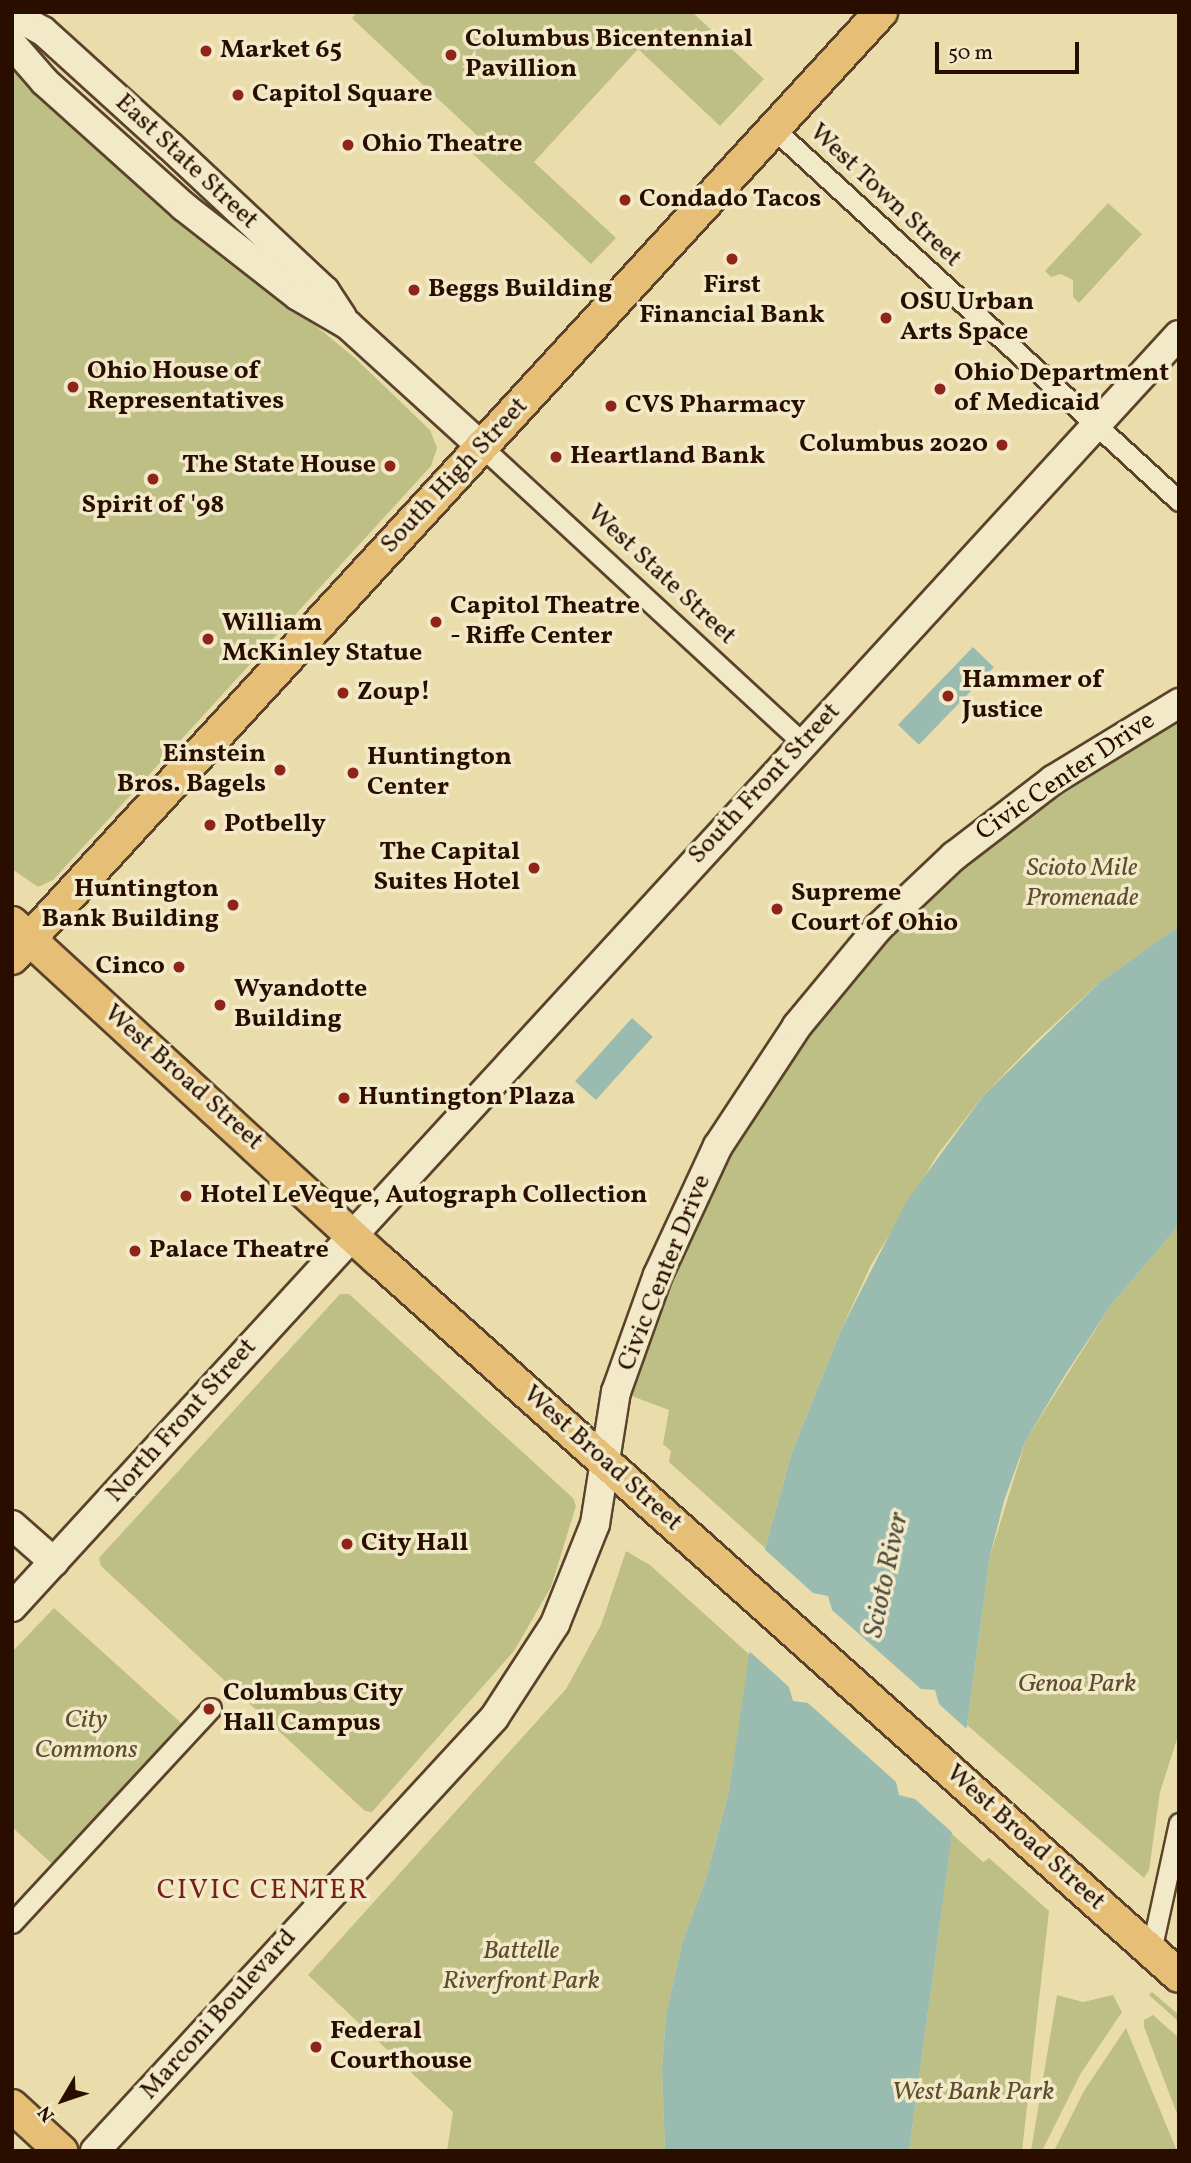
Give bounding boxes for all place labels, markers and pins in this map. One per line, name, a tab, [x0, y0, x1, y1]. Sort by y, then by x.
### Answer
place label: Columbus Bicentennial Pavillion	[465, 24, 753, 86]
place label: Market 65	[220, 35, 342, 67]
marker: Market 65	[198, 43, 214, 59]
marker: Columbus Bicentennial Pavillion	[443, 47, 459, 63]
place label: Capitol Square	[252, 79, 433, 111]
marker: Capitol Square	[230, 87, 246, 103]
place label: Ohio Theatre	[362, 129, 523, 161]
marker: Ohio Theatre	[340, 137, 356, 153]
place label: Condado Tacos	[639, 184, 822, 216]
marker: Condado Tacos	[617, 192, 633, 208]
marker: First Financial Bank	[724, 251, 740, 267]
place label: First Financial Bank	[639, 270, 825, 332]
place label: Beggs Building	[428, 274, 612, 306]
marker: Beggs Building	[406, 282, 422, 298]
place label: OSU Urban Arts Space	[900, 287, 1034, 348]
marker: OSU Urban Arts Space	[878, 310, 894, 326]
place label: Ohio House of Representatives	[87, 356, 284, 418]
place label: Ohio Department of Medicaid	[954, 358, 1169, 420]
marker: Ohio House of Representatives	[65, 379, 81, 395]
marker: Ohio Department of Medicaid	[932, 381, 948, 397]
place label: CVS Pharmacy	[625, 390, 805, 422]
marker: CVS Pharmacy	[603, 398, 619, 414]
place label: Columbus 2020	[799, 429, 988, 461]
marker: Columbus 2020	[994, 437, 1010, 453]
place label: Heartland Bank	[570, 441, 765, 473]
marker: Heartland Bank	[548, 449, 564, 465]
place label: The State House	[182, 450, 376, 482]
marker: The State House	[382, 458, 398, 474]
marker: Spirit of '98	[145, 471, 161, 487]
place label: Spirit of '98	[83, 490, 223, 522]
place label: Capitol Theatre - Riffe Center	[450, 591, 640, 652]
place label: William McKinley Statue	[222, 608, 423, 670]
marker: Capitol Theatre - Riffe Center	[428, 614, 444, 630]
marker: William McKinley Statue	[200, 631, 216, 647]
place label: Hammer of Justice	[962, 665, 1102, 726]
place label: Zoup!	[357, 677, 431, 709]
marker: Zoup!	[335, 685, 351, 701]
marker: Hammer of Justice	[940, 688, 956, 704]
place label: Einstein Bros. Bagels	[117, 739, 266, 800]
place label: Huntington Center	[367, 742, 512, 804]
marker: Einstein Bros. Bagels	[272, 762, 288, 778]
marker: Huntington Center	[345, 765, 361, 781]
place label: Potbelly	[224, 809, 326, 841]
marker: Potbelly	[202, 817, 218, 833]
place label: The Capital Suites Hotel	[373, 837, 520, 898]
marker: The Capital Suites Hotel	[526, 860, 542, 876]
place label: Huntington Bank Building	[42, 874, 219, 936]
place label: Supreme Court of Ohio	[791, 878, 956, 940]
marker: Huntington Bank Building	[225, 897, 241, 913]
marker: Supreme Court of Ohio	[769, 901, 785, 917]
place label: Cinco	[95, 951, 165, 983]
marker: Cinco	[171, 959, 187, 975]
place label: Wyandotte Building	[234, 974, 367, 1036]
marker: Wyandotte Building	[212, 997, 228, 1013]
place label: Huntington Plaza	[358, 1082, 575, 1114]
marker: Huntington Plaza	[336, 1090, 352, 1106]
place label: Hotel LeVeque, Autograph Collection	[200, 1180, 648, 1212]
marker: Hotel LeVeque, Autograph Collection	[178, 1188, 194, 1204]
place label: Palace Theatre	[149, 1235, 329, 1267]
marker: Palace Theatre	[127, 1243, 143, 1259]
place label: City Hall	[361, 1528, 469, 1560]
marker: City Hall	[339, 1536, 355, 1552]
place label: Columbus City Hall Campus	[223, 1678, 403, 1740]
marker: Columbus City Hall Campus	[201, 1701, 217, 1717]
place label: Federal Courthouse	[330, 2016, 472, 2078]
marker: Federal Courthouse	[308, 2039, 324, 2055]

